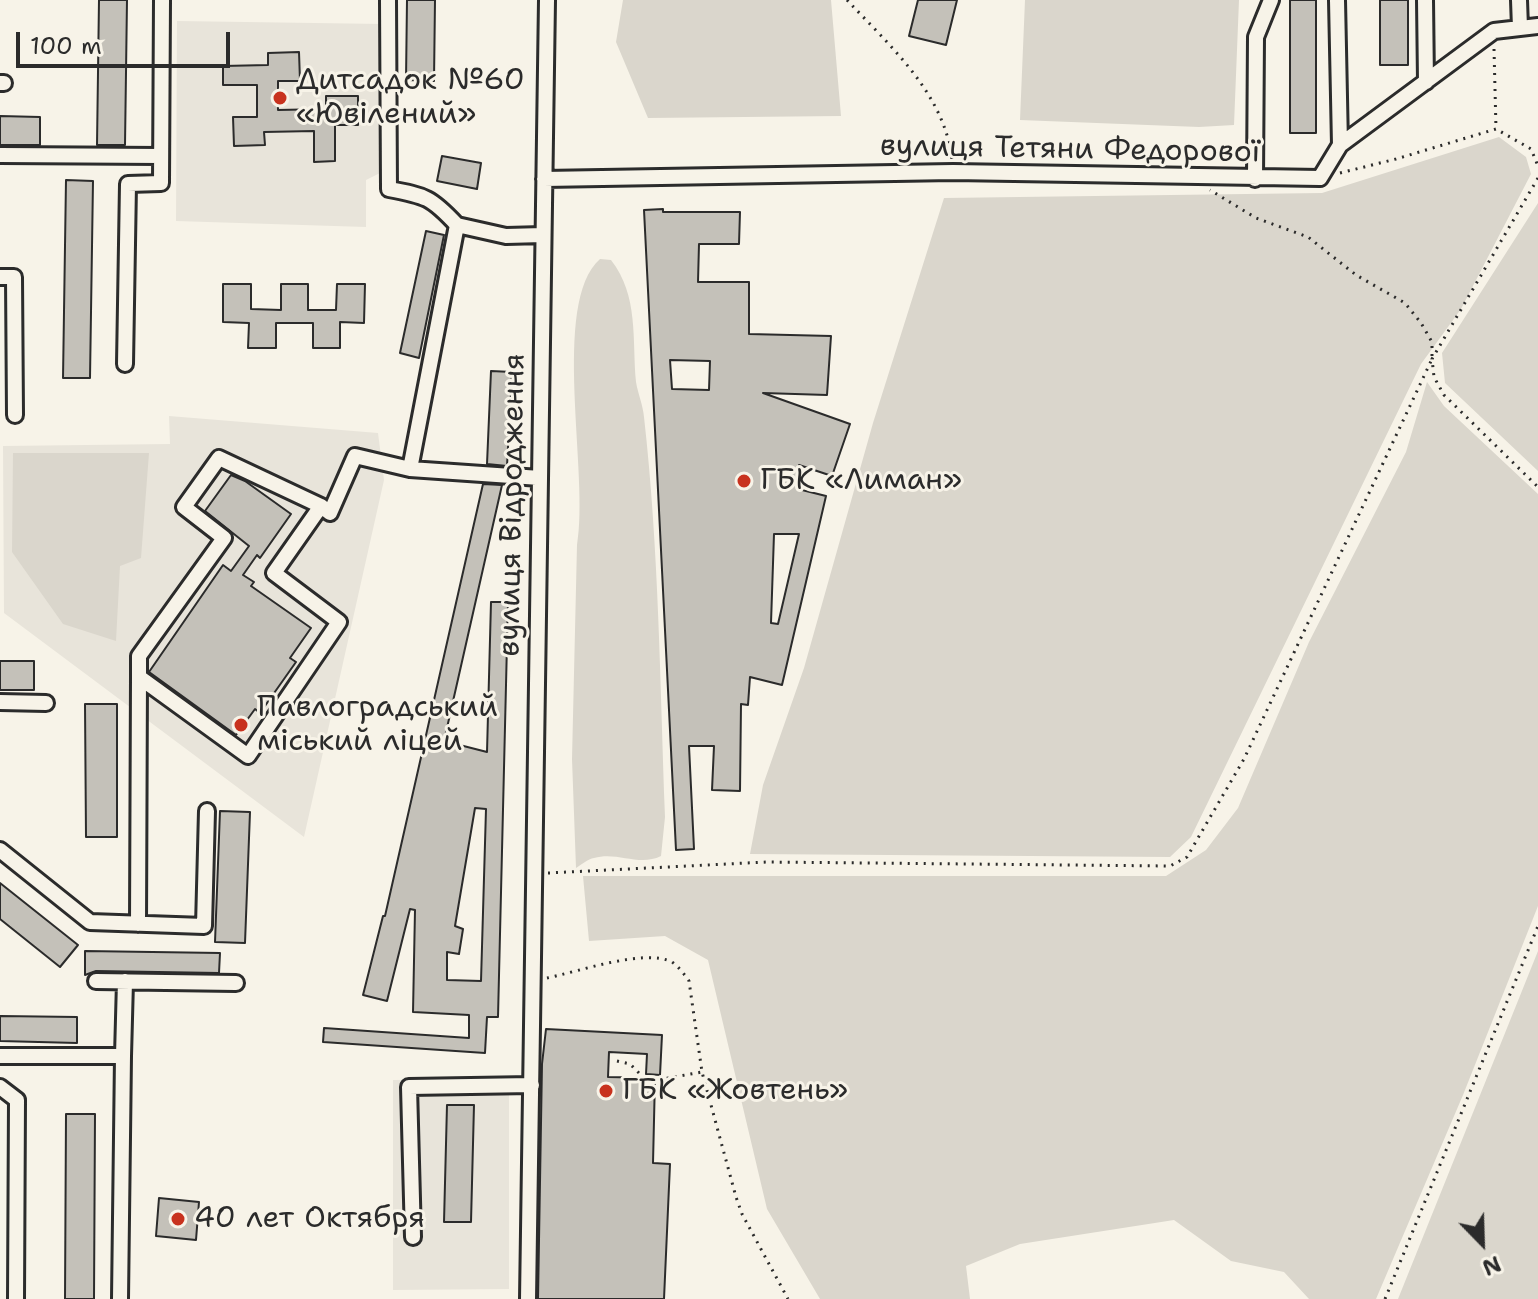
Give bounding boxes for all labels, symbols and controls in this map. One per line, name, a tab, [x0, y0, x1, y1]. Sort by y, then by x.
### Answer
scale bar	[20, 16, 234, 66]
text: 100 m	[30, 30, 102, 62]
place label: Дитсадок №60 «Ювілений»	[296, 63, 525, 134]
marker: Дитсадок №60 «Ювілений»	[271, 89, 289, 107]
street label: вулиця Тетяни Федорової	[880, 129, 1260, 171]
street label: вулиця Відродження	[492, 353, 534, 657]
place label: ГБК «Лиман»	[760, 463, 962, 499]
marker: ГБК «Лиман»	[735, 472, 753, 490]
place label: Павлоградський міський ліцей	[257, 690, 498, 760]
marker: Павлоградський міський ліцей	[232, 716, 250, 734]
place label: ГБК «Жовтень»	[622, 1073, 848, 1109]
marker: ГБК «Жовтень»	[597, 1082, 615, 1100]
place label: 40 лет Октября	[194, 1201, 425, 1237]
north arrow	[1442, 1203, 1522, 1283]
marker: 40 лет Октября	[169, 1210, 187, 1228]
text: N	[1478, 1249, 1505, 1282]

